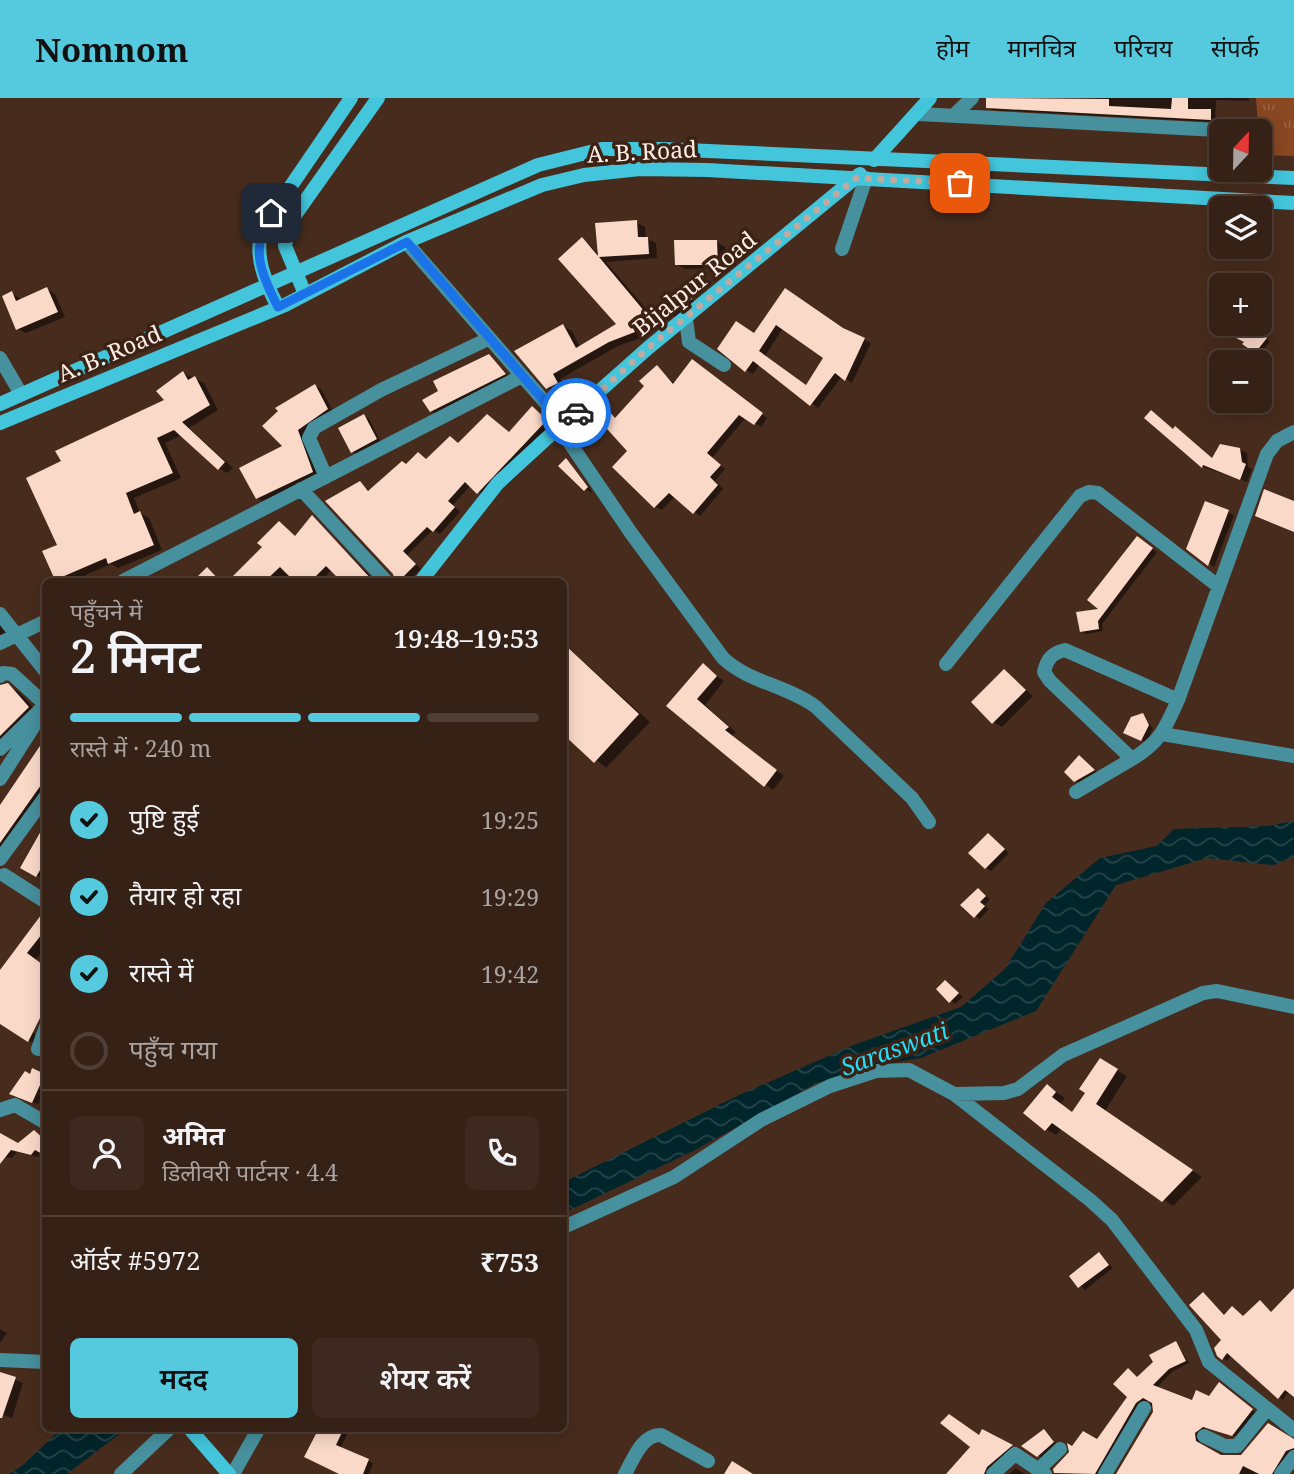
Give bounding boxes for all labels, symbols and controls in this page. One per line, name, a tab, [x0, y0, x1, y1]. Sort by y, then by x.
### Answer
text: Nomnom	[35, 27, 189, 72]
text: होम	[936, 31, 969, 64]
text: मानचित्र	[1007, 31, 1076, 64]
text: परिचय	[1114, 31, 1173, 64]
text: संपर्क	[1211, 31, 1259, 64]
north arrow	[1209, 119, 1272, 182]
map controls	[1209, 119, 1272, 413]
street label: A. B. Road	[586, 132, 698, 170]
pin	[930, 153, 990, 213]
icon: bag	[941, 164, 979, 202]
pin	[241, 183, 301, 243]
icon: home	[252, 194, 290, 232]
button: layers	[1209, 196, 1272, 259]
street label: Bijalpur Road	[626, 223, 762, 343]
button: +	[1209, 273, 1272, 336]
street label: A. B. Road	[52, 317, 166, 389]
button: −	[1209, 350, 1272, 413]
courier	[541, 378, 611, 448]
icon: car	[557, 394, 595, 432]
text: पहुँचने में	[70, 595, 142, 627]
text: 19:48–19:53	[393, 620, 539, 656]
text: 2 मिनट	[70, 624, 201, 686]
text: रास्ते में · 240 m	[70, 732, 211, 764]
text: पुष्टि हुई	[129, 800, 199, 836]
icon: check	[70, 801, 108, 839]
text: 19:25	[481, 804, 539, 836]
text: तैयार हो रहा	[129, 877, 242, 913]
icon: check	[70, 878, 108, 916]
text: 19:29	[481, 881, 539, 913]
text: रास्ते में	[129, 954, 194, 990]
icon: check	[70, 955, 108, 993]
text: 19:42	[481, 958, 539, 990]
water label: Saraswati	[836, 1013, 952, 1083]
text: पहुँच गया	[129, 1031, 217, 1067]
button: person	[70, 1116, 144, 1190]
button: phone	[465, 1116, 539, 1190]
text: अमित	[162, 1117, 225, 1153]
text: डिलीवरी पार्टनर · 4.4	[162, 1156, 338, 1188]
text: ऑर्डर #5972	[70, 1242, 201, 1278]
text: ₹753	[480, 1244, 539, 1280]
button: मदद	[70, 1338, 298, 1418]
button: शेयर करें	[312, 1338, 539, 1418]

